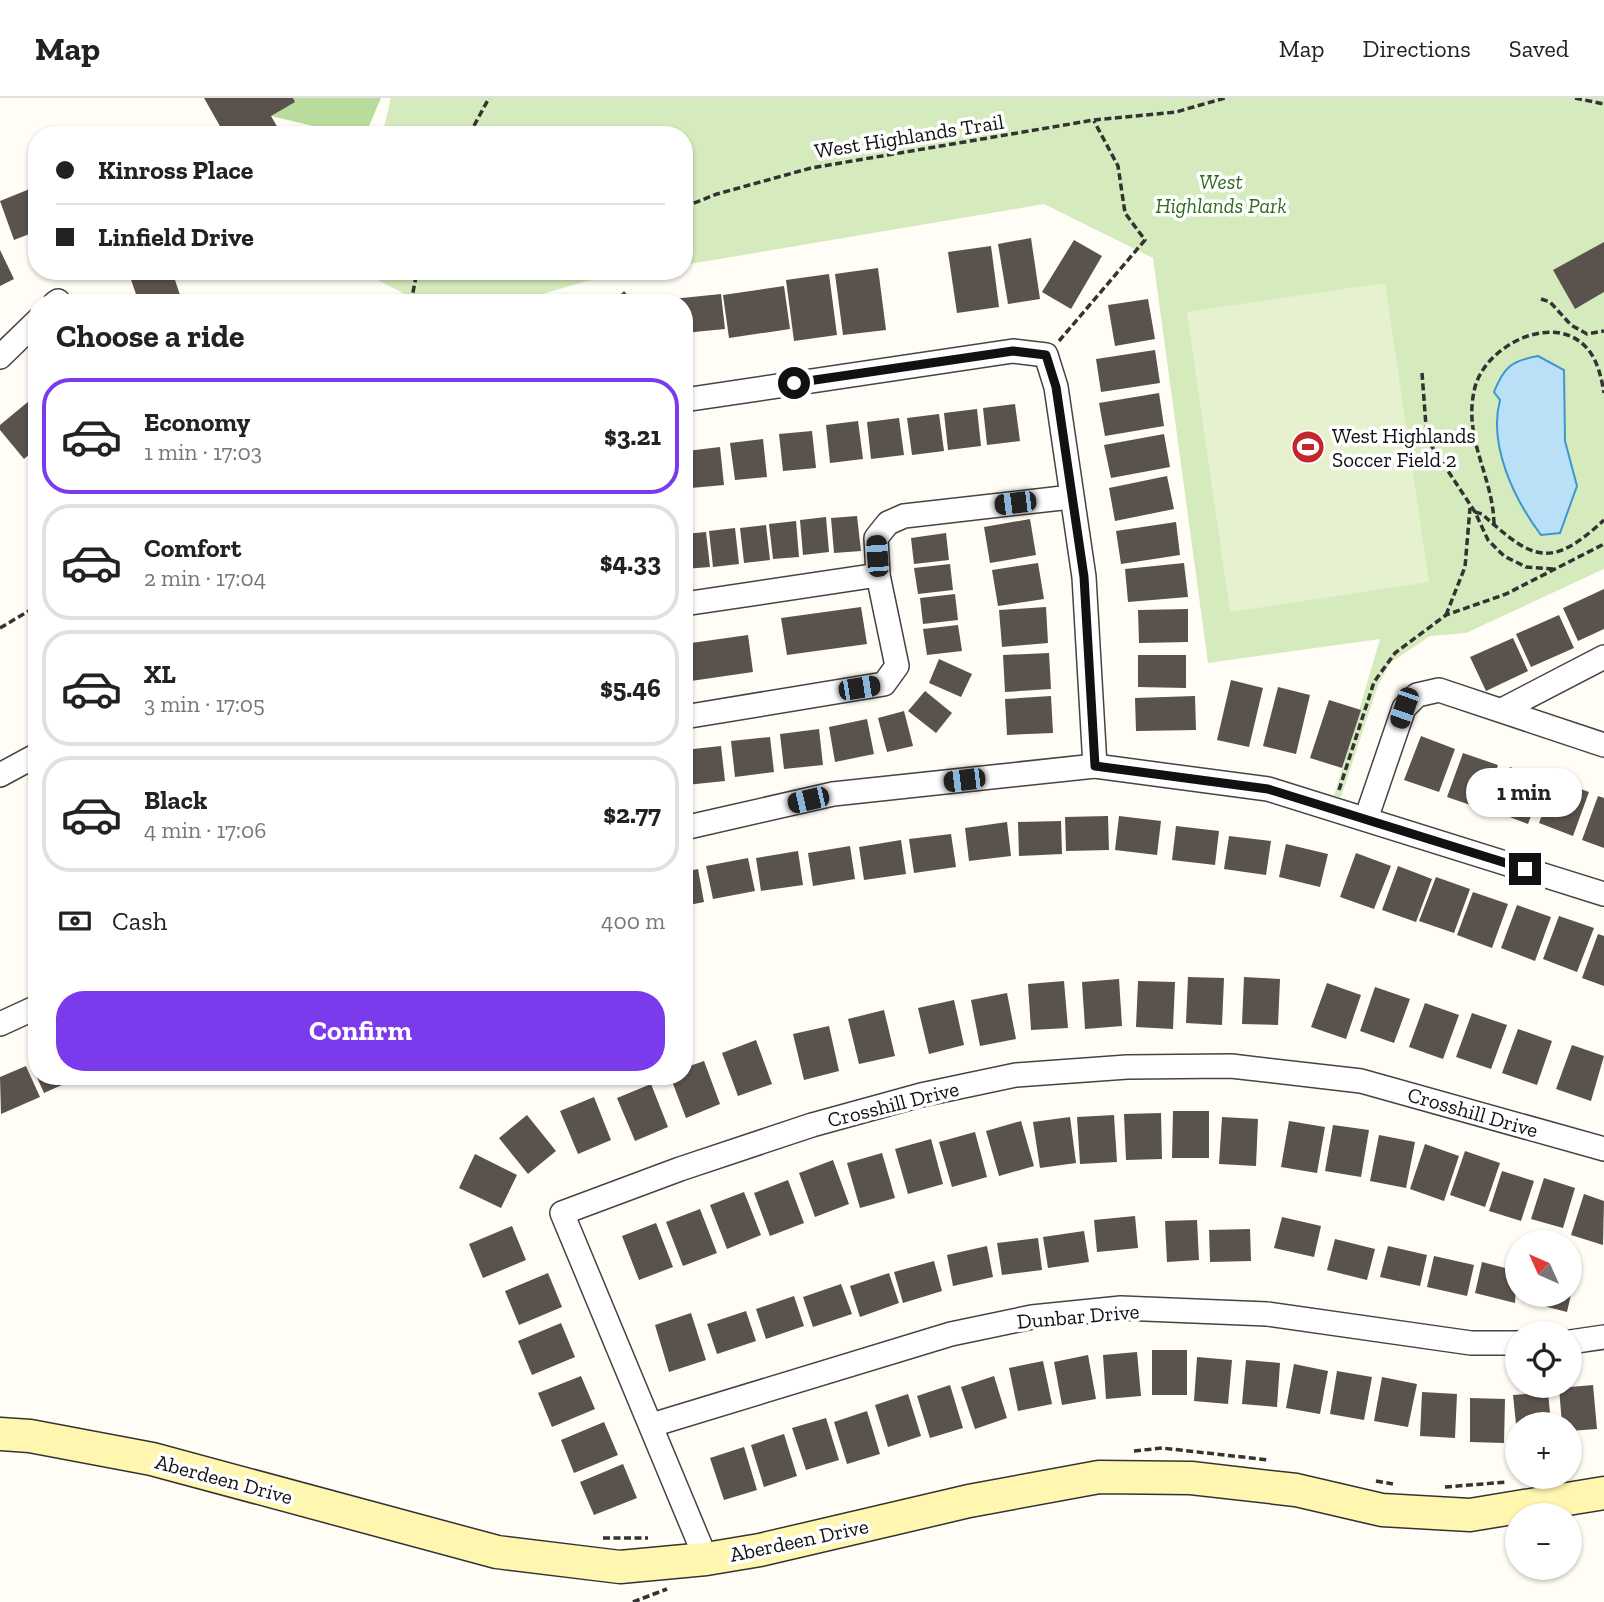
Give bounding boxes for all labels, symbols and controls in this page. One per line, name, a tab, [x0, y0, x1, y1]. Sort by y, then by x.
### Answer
text: Map	[35, 29, 100, 68]
text: Map	[1279, 34, 1325, 63]
text: Directions	[1363, 34, 1471, 63]
text: Saved	[1509, 34, 1569, 63]
street label: West Highlands Trail	[813, 109, 1006, 163]
text: Kinross Place	[98, 154, 253, 186]
park label: West Highlands Park	[1155, 169, 1287, 218]
text: Linfield Drive	[98, 221, 254, 253]
text: Choose a ride	[56, 317, 244, 355]
route start	[778, 367, 810, 399]
icon: car	[60, 405, 123, 468]
text: Economy	[144, 406, 250, 438]
text: $3.21	[604, 420, 661, 452]
place label: West Highlands Soccer Field 2	[1332, 423, 1476, 472]
sports icon: West Highlands Soccer Field 2	[1289, 428, 1327, 466]
text: 1 min · 17:03	[144, 438, 262, 466]
car	[993, 490, 1038, 516]
icon: car	[60, 531, 123, 594]
text: Comfort	[144, 532, 241, 564]
car	[866, 534, 889, 578]
text: $4.33	[600, 546, 661, 578]
text: 2 min · 17:04	[144, 564, 266, 592]
icon: car	[60, 657, 123, 720]
text: XL	[144, 658, 176, 690]
text: $5.46	[600, 672, 661, 704]
car	[837, 674, 882, 702]
car	[1388, 685, 1421, 731]
text: 3 min · 17:05	[144, 690, 265, 718]
car	[942, 767, 987, 793]
callout: 1 min	[1467, 768, 1583, 816]
text: 1 min	[1497, 778, 1551, 806]
icon: car	[60, 783, 123, 846]
text: Black	[144, 784, 207, 816]
car	[786, 785, 831, 815]
text: $2.77	[603, 798, 661, 830]
text: 4 min · 17:06	[144, 816, 266, 844]
route end	[1509, 853, 1541, 885]
icon: cash	[56, 902, 94, 940]
text: Cash	[112, 905, 167, 937]
text: 400 m	[601, 907, 665, 935]
button: Confirm	[56, 991, 665, 1071]
street label: Crosshill Drive	[825, 1076, 961, 1132]
street label: Crosshill Drive	[1405, 1081, 1541, 1143]
north arrow	[1505, 1230, 1582, 1307]
map controls	[1505, 1230, 1582, 1580]
street label: Dunbar Drive	[1016, 1298, 1140, 1334]
button: locate	[1505, 1321, 1582, 1398]
button: +	[1505, 1412, 1582, 1489]
street label: Aberdeen Drive	[153, 1449, 295, 1509]
button: −	[1505, 1503, 1582, 1580]
street label: Aberdeen Drive	[727, 1513, 871, 1567]

